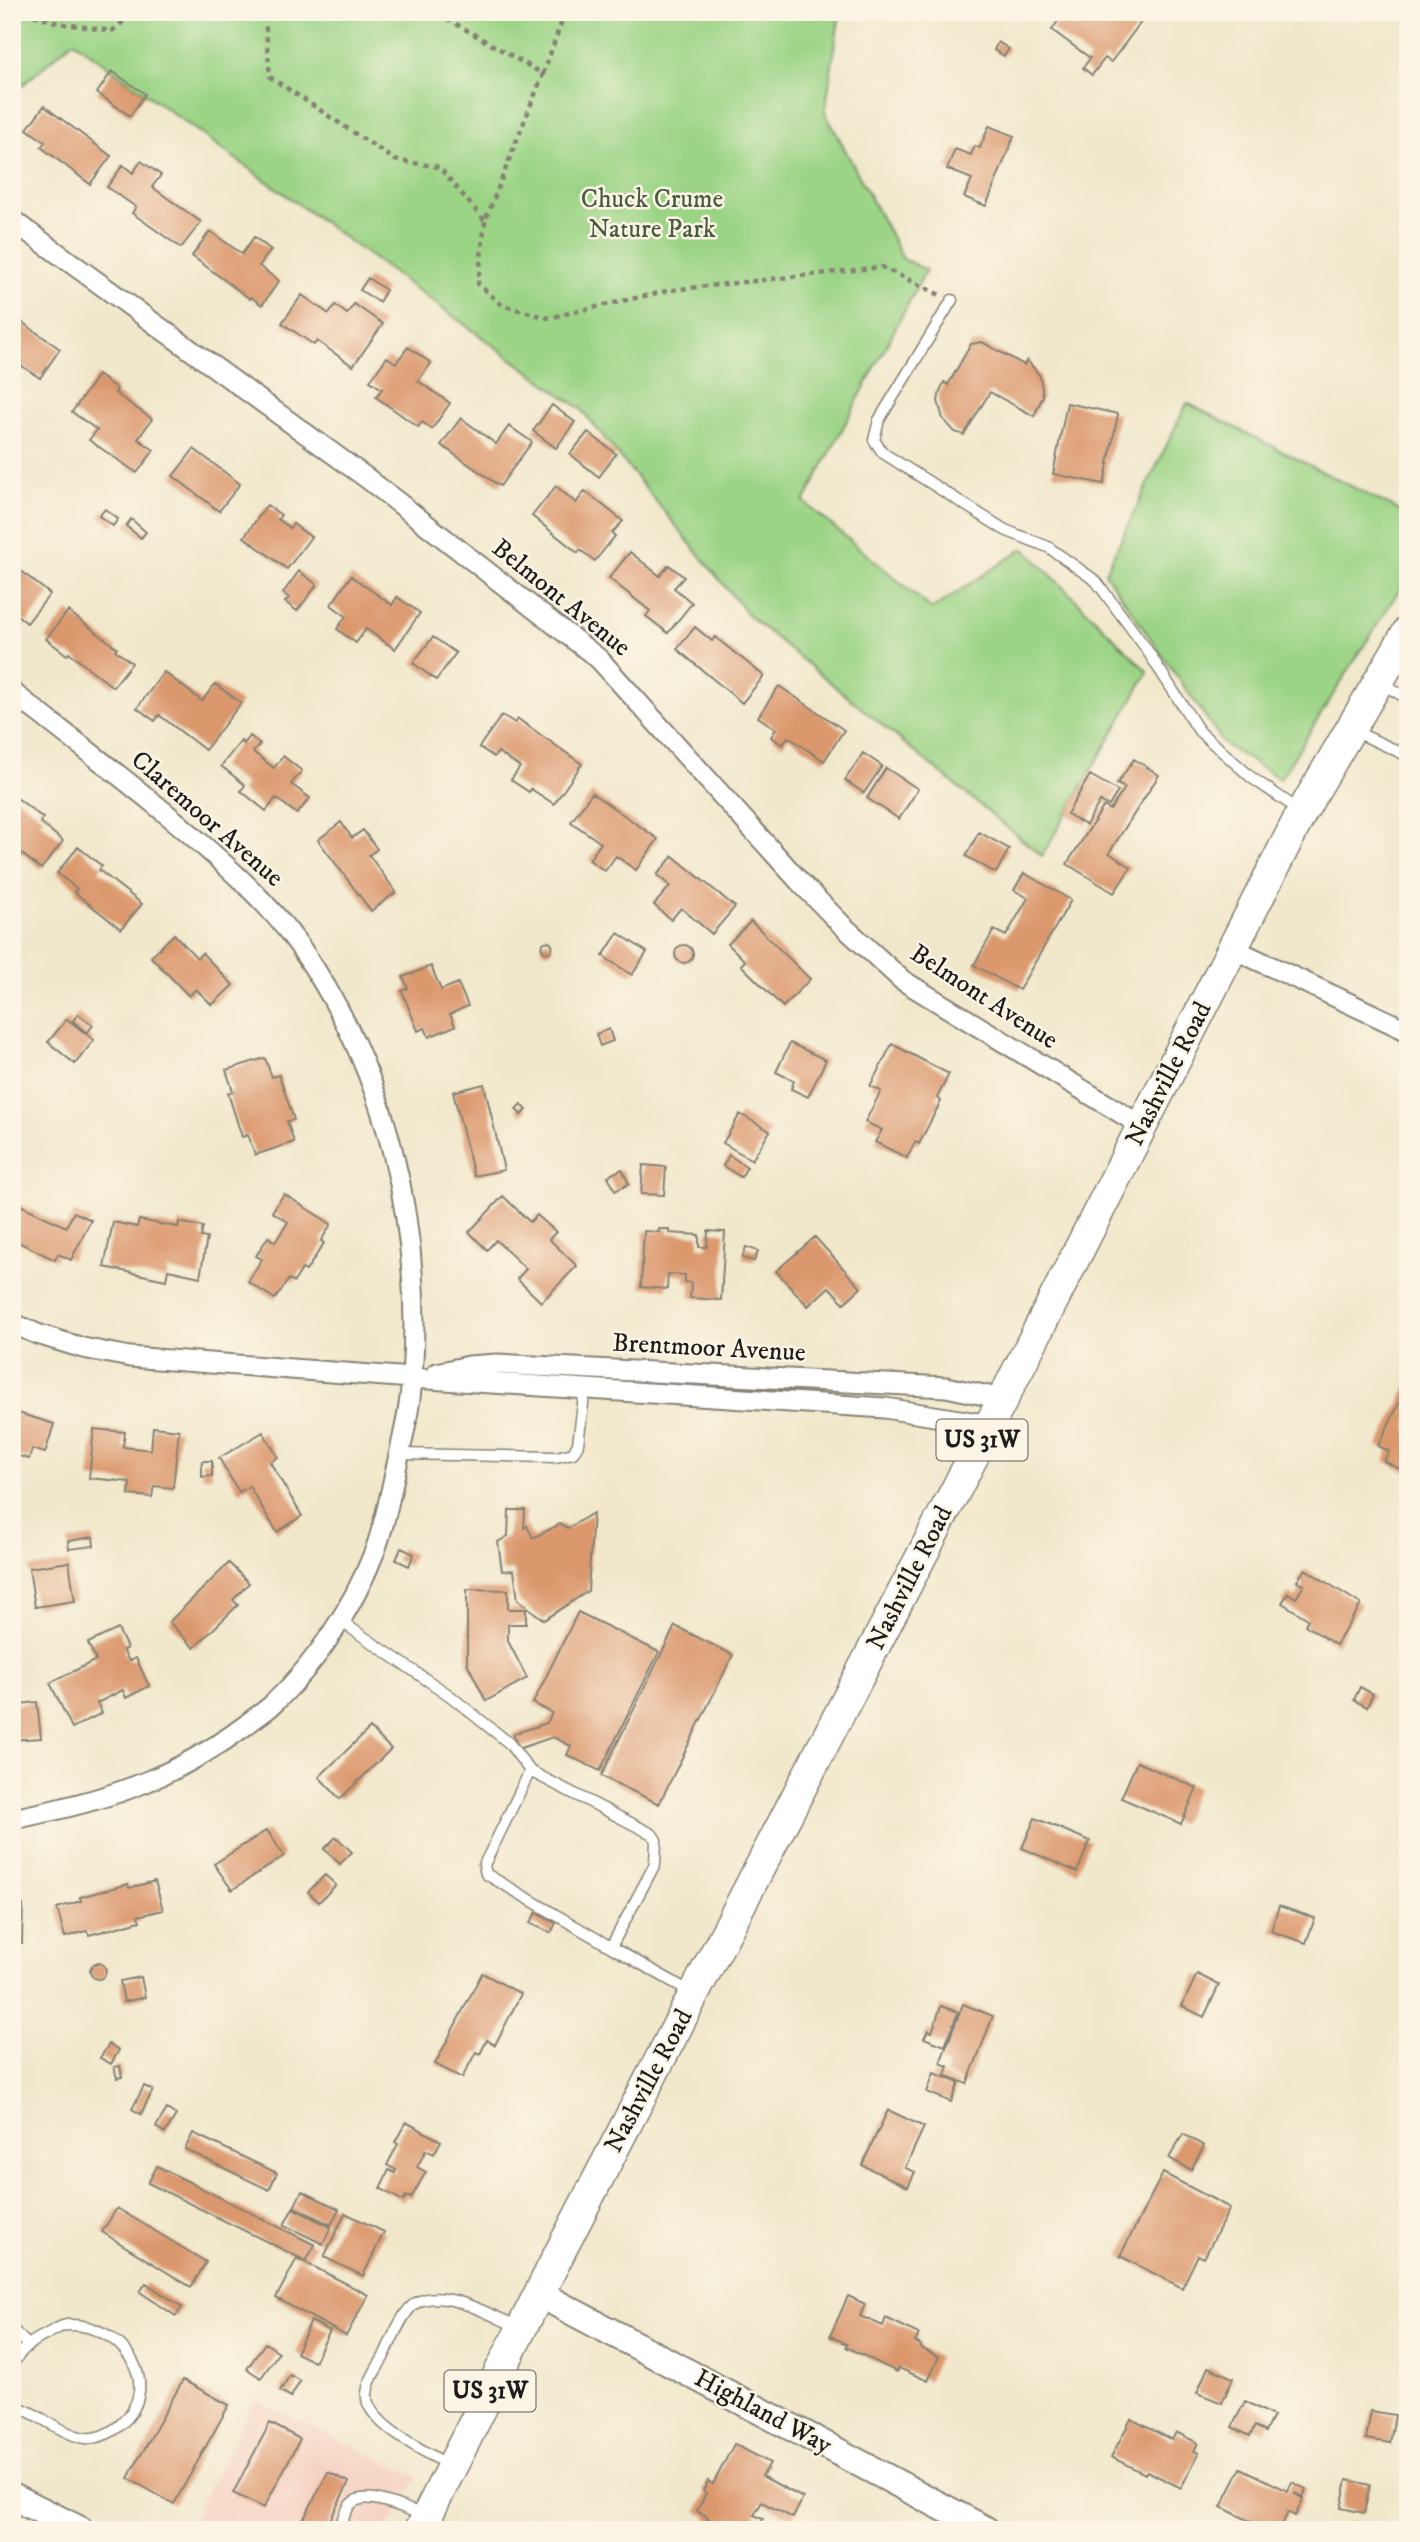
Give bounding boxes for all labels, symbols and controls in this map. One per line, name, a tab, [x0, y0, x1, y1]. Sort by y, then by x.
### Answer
park label: Chuck Crume Nature Park	[581, 183, 723, 246]
street label: Belmont Avenue	[485, 532, 637, 664]
street label: Claremoor Avenue	[124, 744, 290, 894]
street label: Belmont Avenue	[904, 937, 1064, 1057]
street label: Nashville Road	[1118, 996, 1220, 1152]
street label: Brentmoor Avenue	[612, 1326, 806, 1370]
road number: US 31W	[936, 1420, 1028, 1460]
street label: Nashville Road	[859, 1500, 961, 1656]
street label: Nashville Road	[597, 2004, 701, 2158]
street label: Highland Way	[688, 2362, 838, 2462]
road number: US 31W	[444, 2370, 536, 2412]

